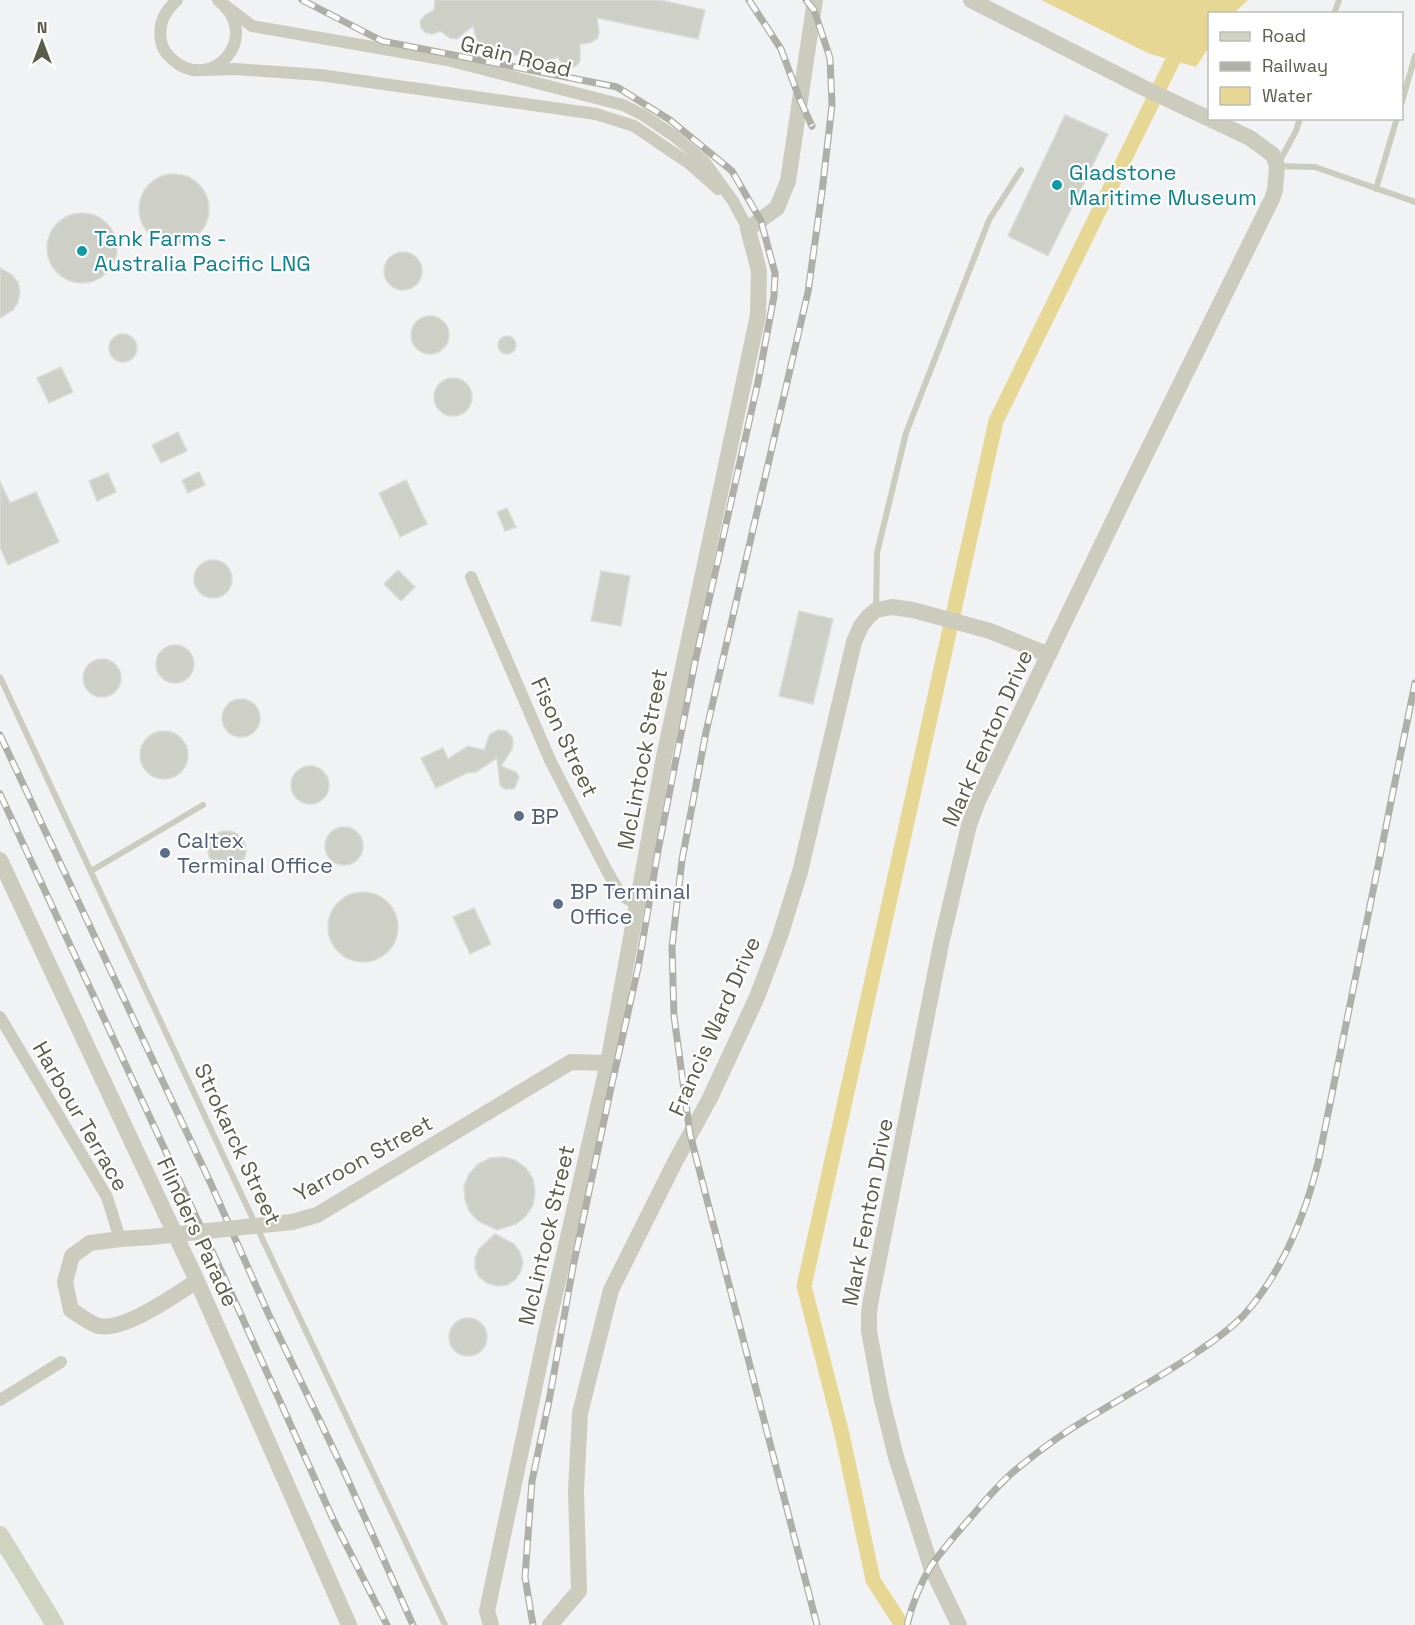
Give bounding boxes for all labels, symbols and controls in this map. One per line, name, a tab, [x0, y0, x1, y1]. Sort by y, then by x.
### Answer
north arrow	[12, 12, 72, 72]
legend	[1208, 12, 1403, 120]
text: N	[37, 17, 47, 38]
text: Road	[1262, 24, 1306, 47]
street label: Grain Road	[457, 29, 575, 83]
text: Railway	[1262, 54, 1328, 77]
text: Water	[1262, 84, 1313, 107]
place label: Gladstone Maritime Museum	[1069, 158, 1257, 211]
marker: Gladstone Maritime Museum	[1050, 178, 1064, 192]
place label: Tank Farms - Australia Pacific LNG	[94, 224, 311, 277]
marker: Tank Farms - Australia Pacific LNG	[75, 244, 89, 258]
street label: Mark Fenton Drive	[935, 645, 1039, 831]
street label: McLintock Street	[611, 666, 673, 852]
street label: Fison Street	[525, 673, 605, 801]
place label: BP	[531, 802, 559, 830]
marker: BP	[512, 809, 526, 823]
place label: Caltex Terminal Office	[177, 826, 333, 879]
marker: Caltex Terminal Office	[158, 846, 172, 860]
place label: BP Terminal Office	[570, 877, 691, 930]
marker: BP Terminal Office	[551, 897, 565, 911]
street label: Francis Ward Drive	[662, 932, 766, 1120]
street label: Harbour Terrace	[27, 1036, 135, 1196]
street label: Strokarck Street	[188, 1059, 288, 1229]
street label: Yarroon Street	[289, 1108, 437, 1208]
street label: Mark Fenton Drive	[835, 1116, 899, 1308]
street label: McLintock Street	[512, 1142, 580, 1328]
street label: Flinders Parade	[151, 1153, 245, 1311]

